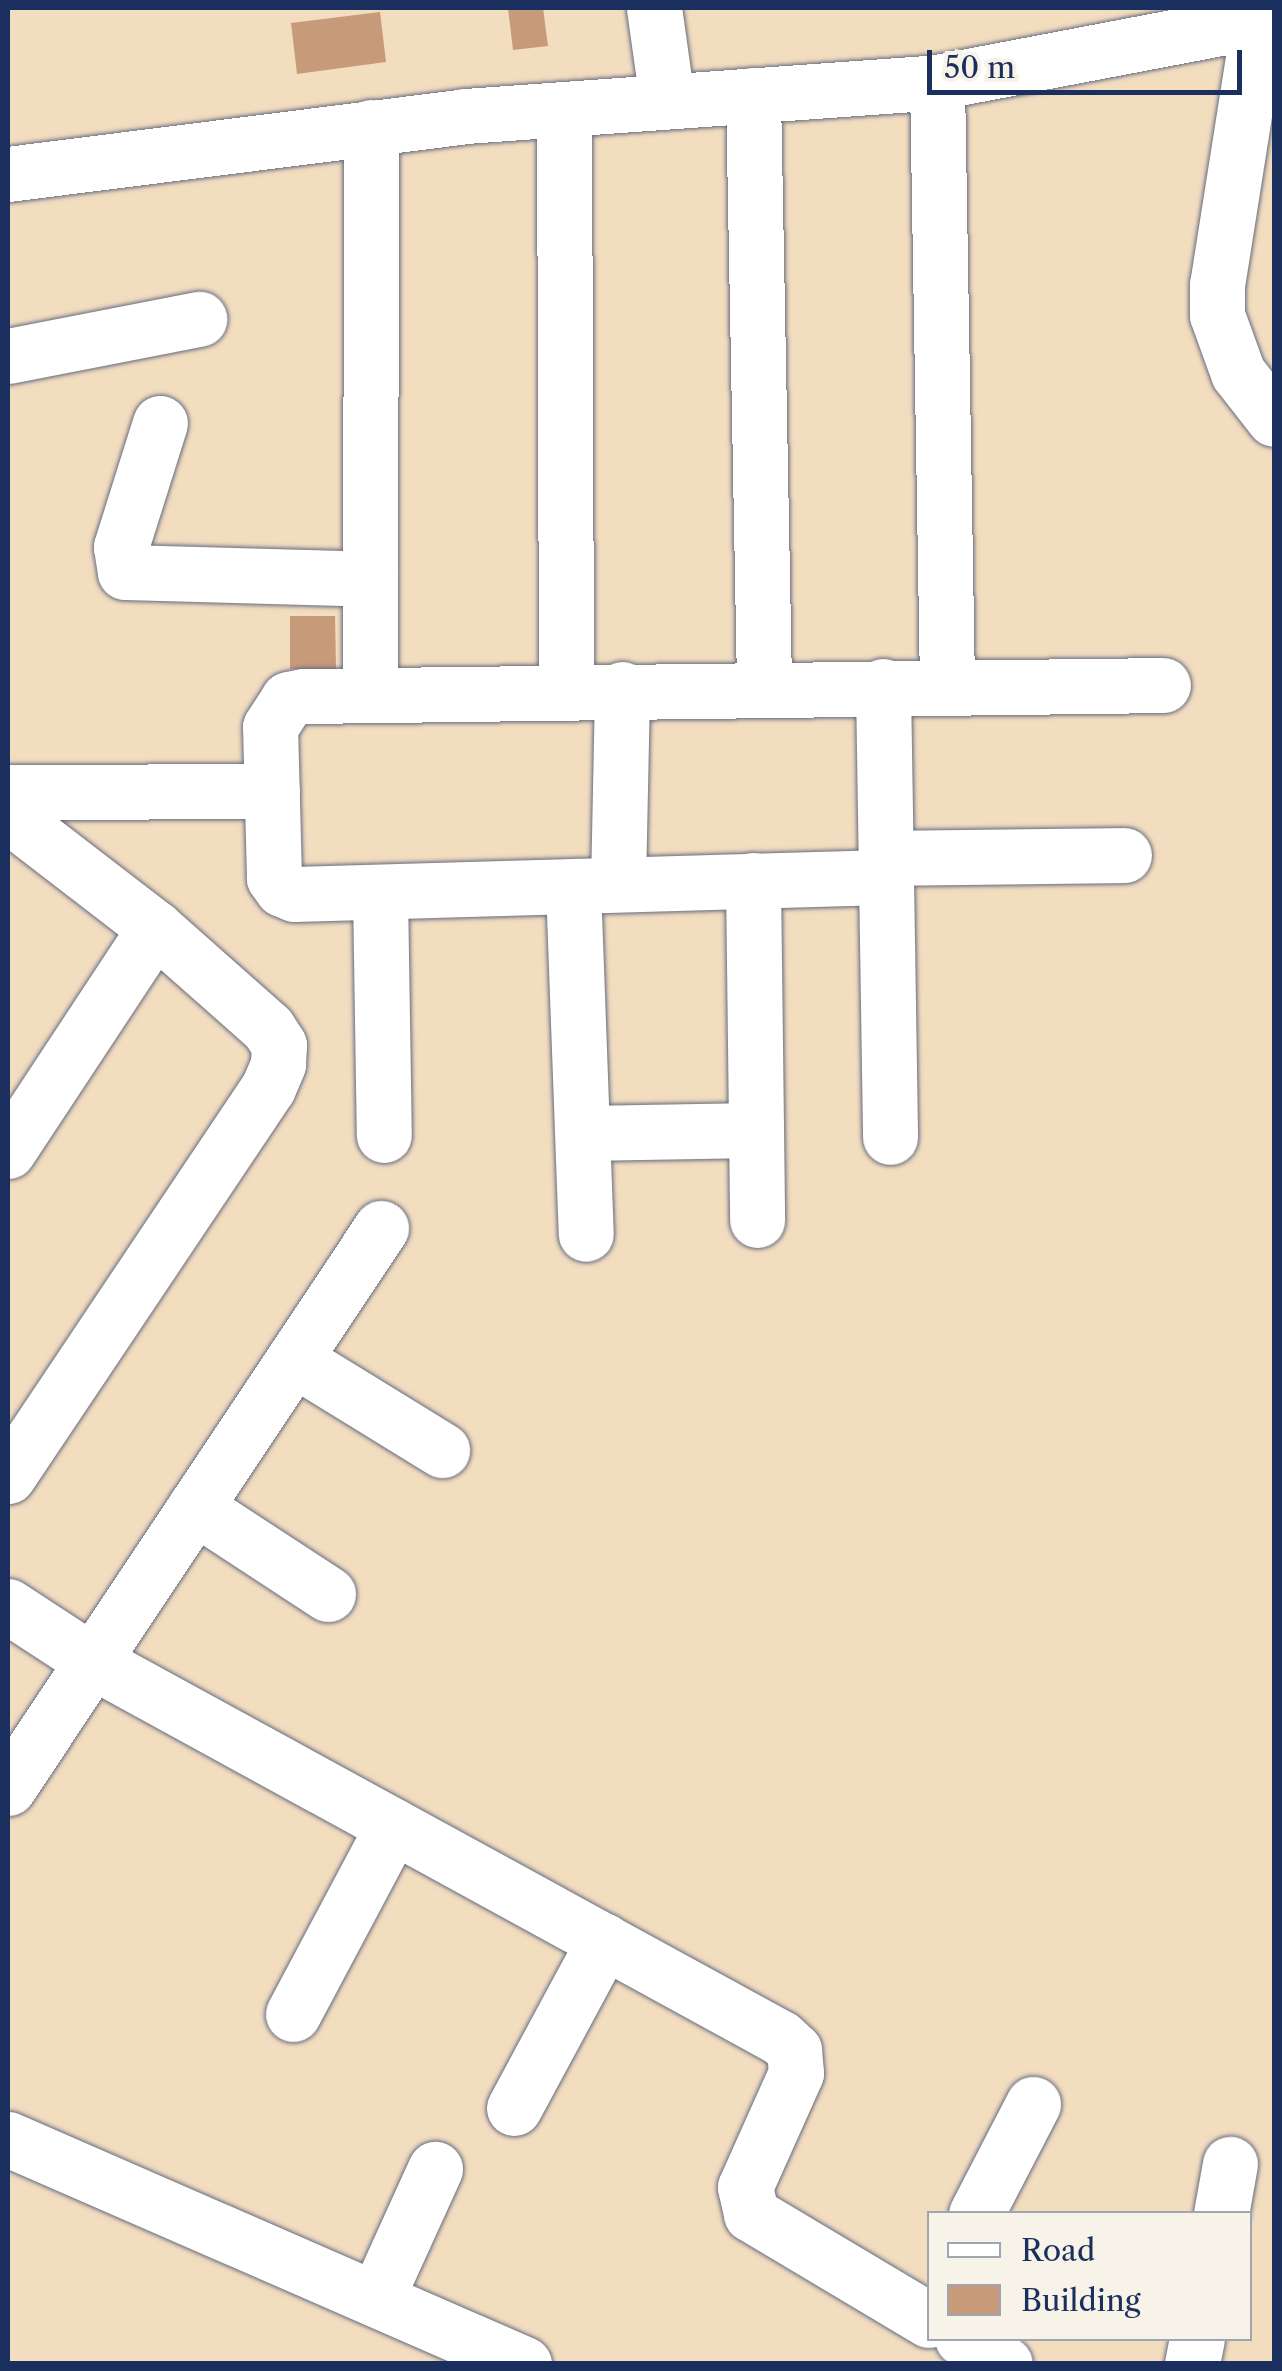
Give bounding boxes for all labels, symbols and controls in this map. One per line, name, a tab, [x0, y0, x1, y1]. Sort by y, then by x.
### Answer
scale bar	[932, 30, 1247, 92]
text: 50 m	[944, 49, 1015, 86]
legend	[927, 2211, 1252, 2341]
text: Road	[1021, 2232, 1095, 2269]
text: Building	[1021, 2282, 1141, 2319]

